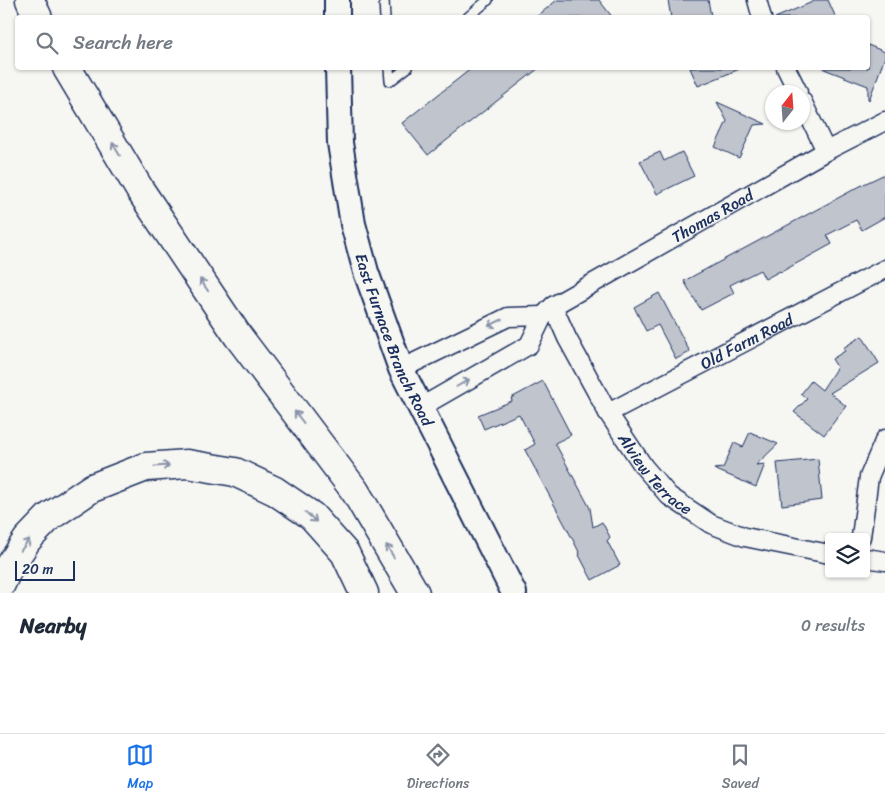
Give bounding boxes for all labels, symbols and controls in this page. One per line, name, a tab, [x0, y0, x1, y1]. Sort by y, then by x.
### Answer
search box	[15, 15, 870, 70]
text: Search here	[73, 26, 173, 59]
icon: search	[33, 29, 61, 57]
north arrow	[765, 85, 810, 130]
one-way arrow	[110, 142, 120, 156]
street label: Thomas Road	[666, 180, 760, 251]
street label: East Furnace Branch Road	[347, 250, 442, 433]
one-way arrow	[199, 278, 209, 292]
street label: Old Farm Road	[695, 304, 800, 378]
one-way arrow	[488, 319, 503, 328]
one-way arrow	[455, 378, 470, 387]
one-way arrow	[294, 410, 304, 424]
street label: Alview Terrace	[609, 426, 698, 523]
one-way arrow	[154, 461, 170, 470]
one-way arrow	[305, 511, 318, 523]
map controls	[825, 533, 870, 578]
button: layers	[825, 533, 870, 578]
one-way arrow	[20, 538, 30, 552]
one-way arrow	[385, 545, 395, 559]
text: 20 m	[22, 557, 53, 582]
scale bar	[15, 558, 75, 581]
text: Nearby	[20, 607, 86, 645]
text: 0 results	[801, 611, 865, 640]
tab: Map	[126, 741, 154, 796]
tab: Directions	[407, 741, 469, 796]
tab: Saved	[722, 741, 759, 796]

